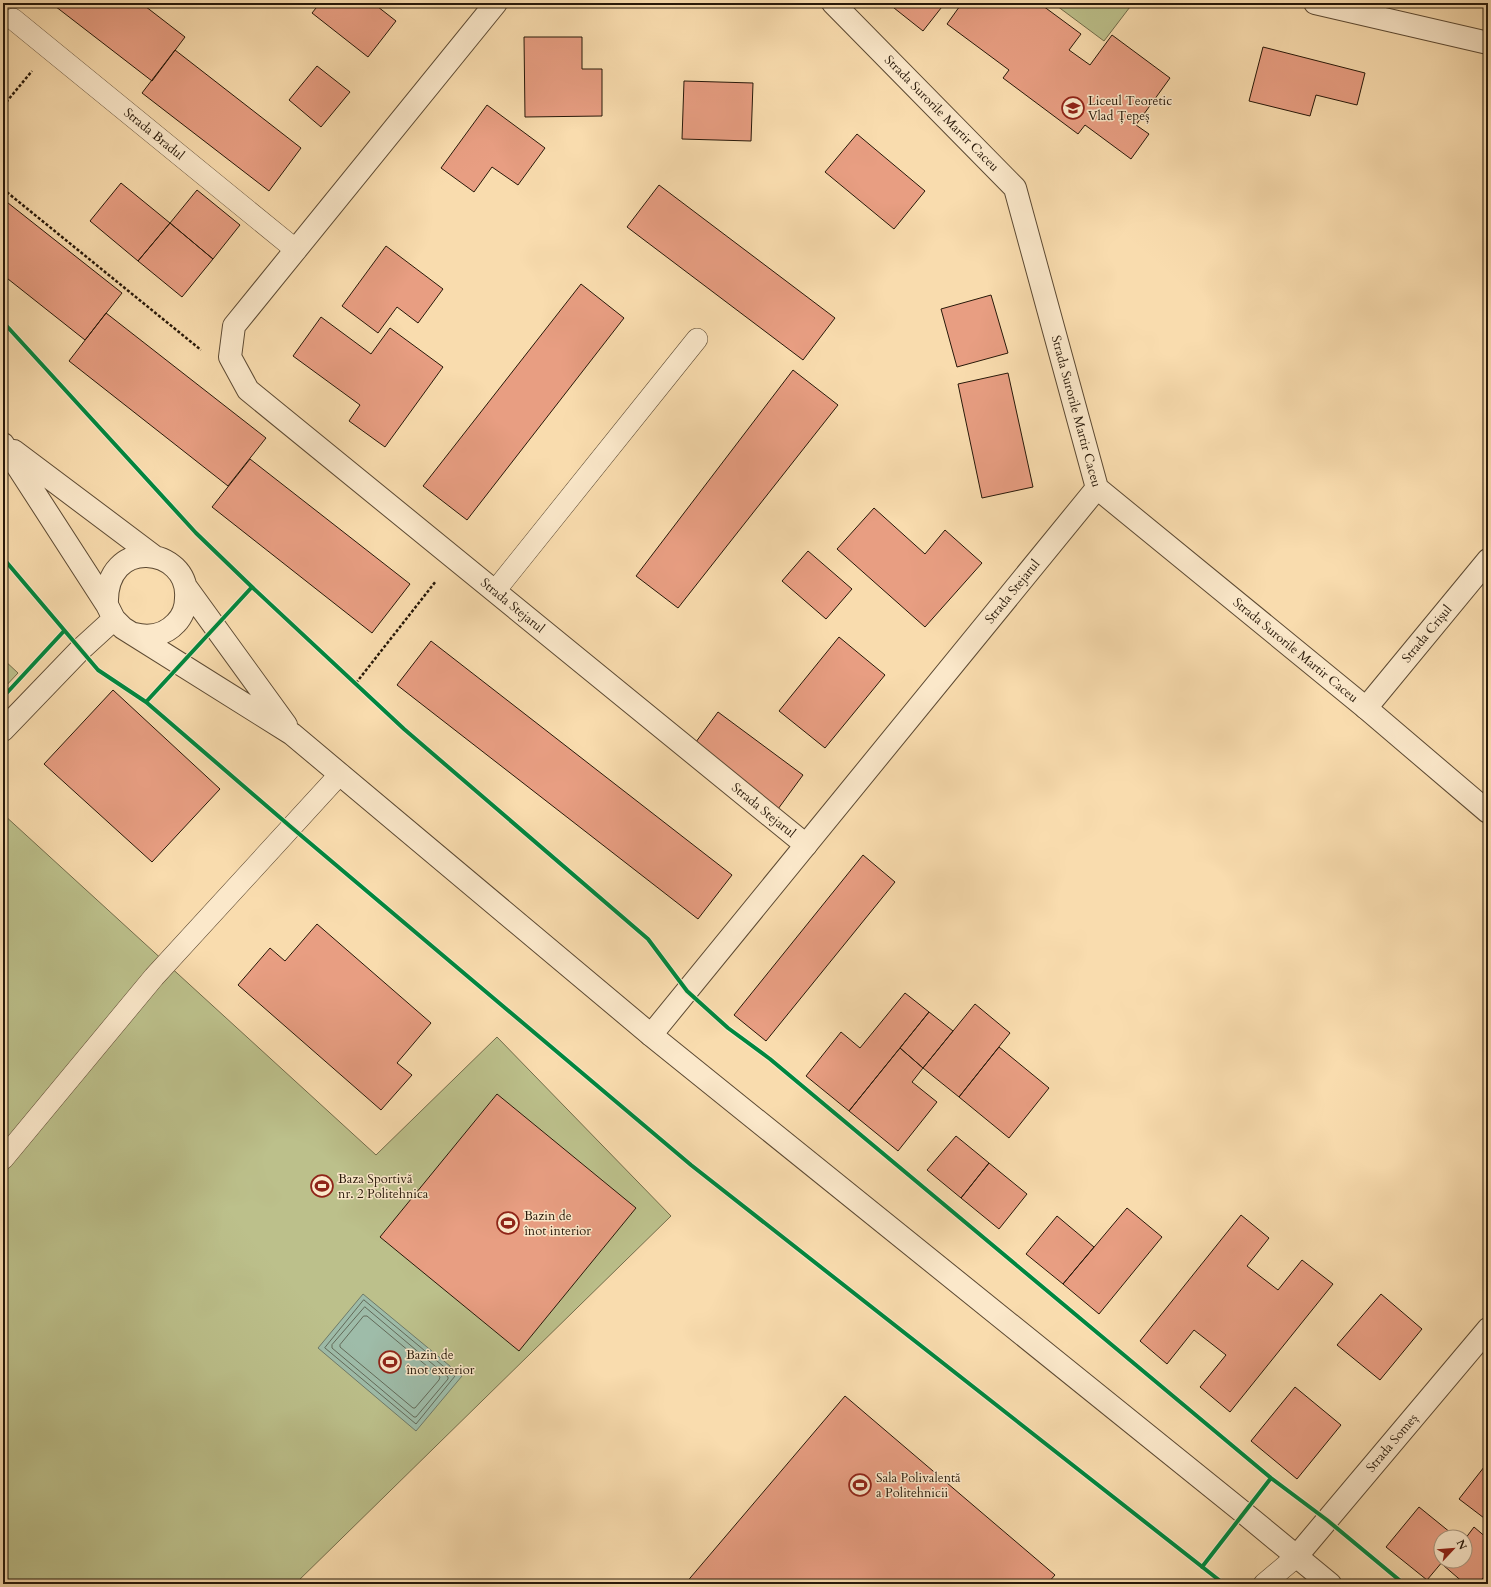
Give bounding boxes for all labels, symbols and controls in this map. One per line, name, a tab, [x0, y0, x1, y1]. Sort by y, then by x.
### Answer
street label: Strada Surorile Martir Caceu	[880, 51, 1003, 176]
place label: Liceul Teoretic Vlad Țepeș	[1088, 92, 1172, 125]
school or university icon: Liceul Teoretic Vlad Țepeș	[1060, 95, 1086, 121]
street label: Strada Bradul	[120, 104, 189, 165]
street label: Strada Surorile Martir Caceu	[1047, 333, 1105, 489]
street label: Strada Stejarul	[981, 555, 1045, 628]
street label: Strada Stejarul	[477, 574, 549, 638]
street label: Strada Surorile Martir Caceu	[1229, 594, 1362, 707]
street label: Strada Crișul	[1398, 601, 1457, 667]
street label: Strada Stejarul	[728, 779, 800, 842]
place label: Baza Sportivă nr. 2 Politehnica	[338, 1170, 429, 1203]
sports icon: Baza Sportivă nr. 2 Politehnica	[309, 1173, 335, 1199]
place label: Bazin de înot interior	[524, 1207, 591, 1240]
sports icon: Bazin de înot interior	[495, 1210, 521, 1236]
place label: Bazin de înot exterior	[406, 1346, 475, 1379]
sports icon: Bazin de înot exterior	[377, 1349, 403, 1375]
street label: Strada Someș	[1362, 1410, 1422, 1476]
place label: Sala Polivalentă a Politehnicii	[876, 1469, 961, 1502]
sports icon: Sala Polivalentă a Politehnicii	[847, 1472, 873, 1498]
north arrow	[1433, 1529, 1473, 1569]
text: N	[1453, 1537, 1471, 1553]

